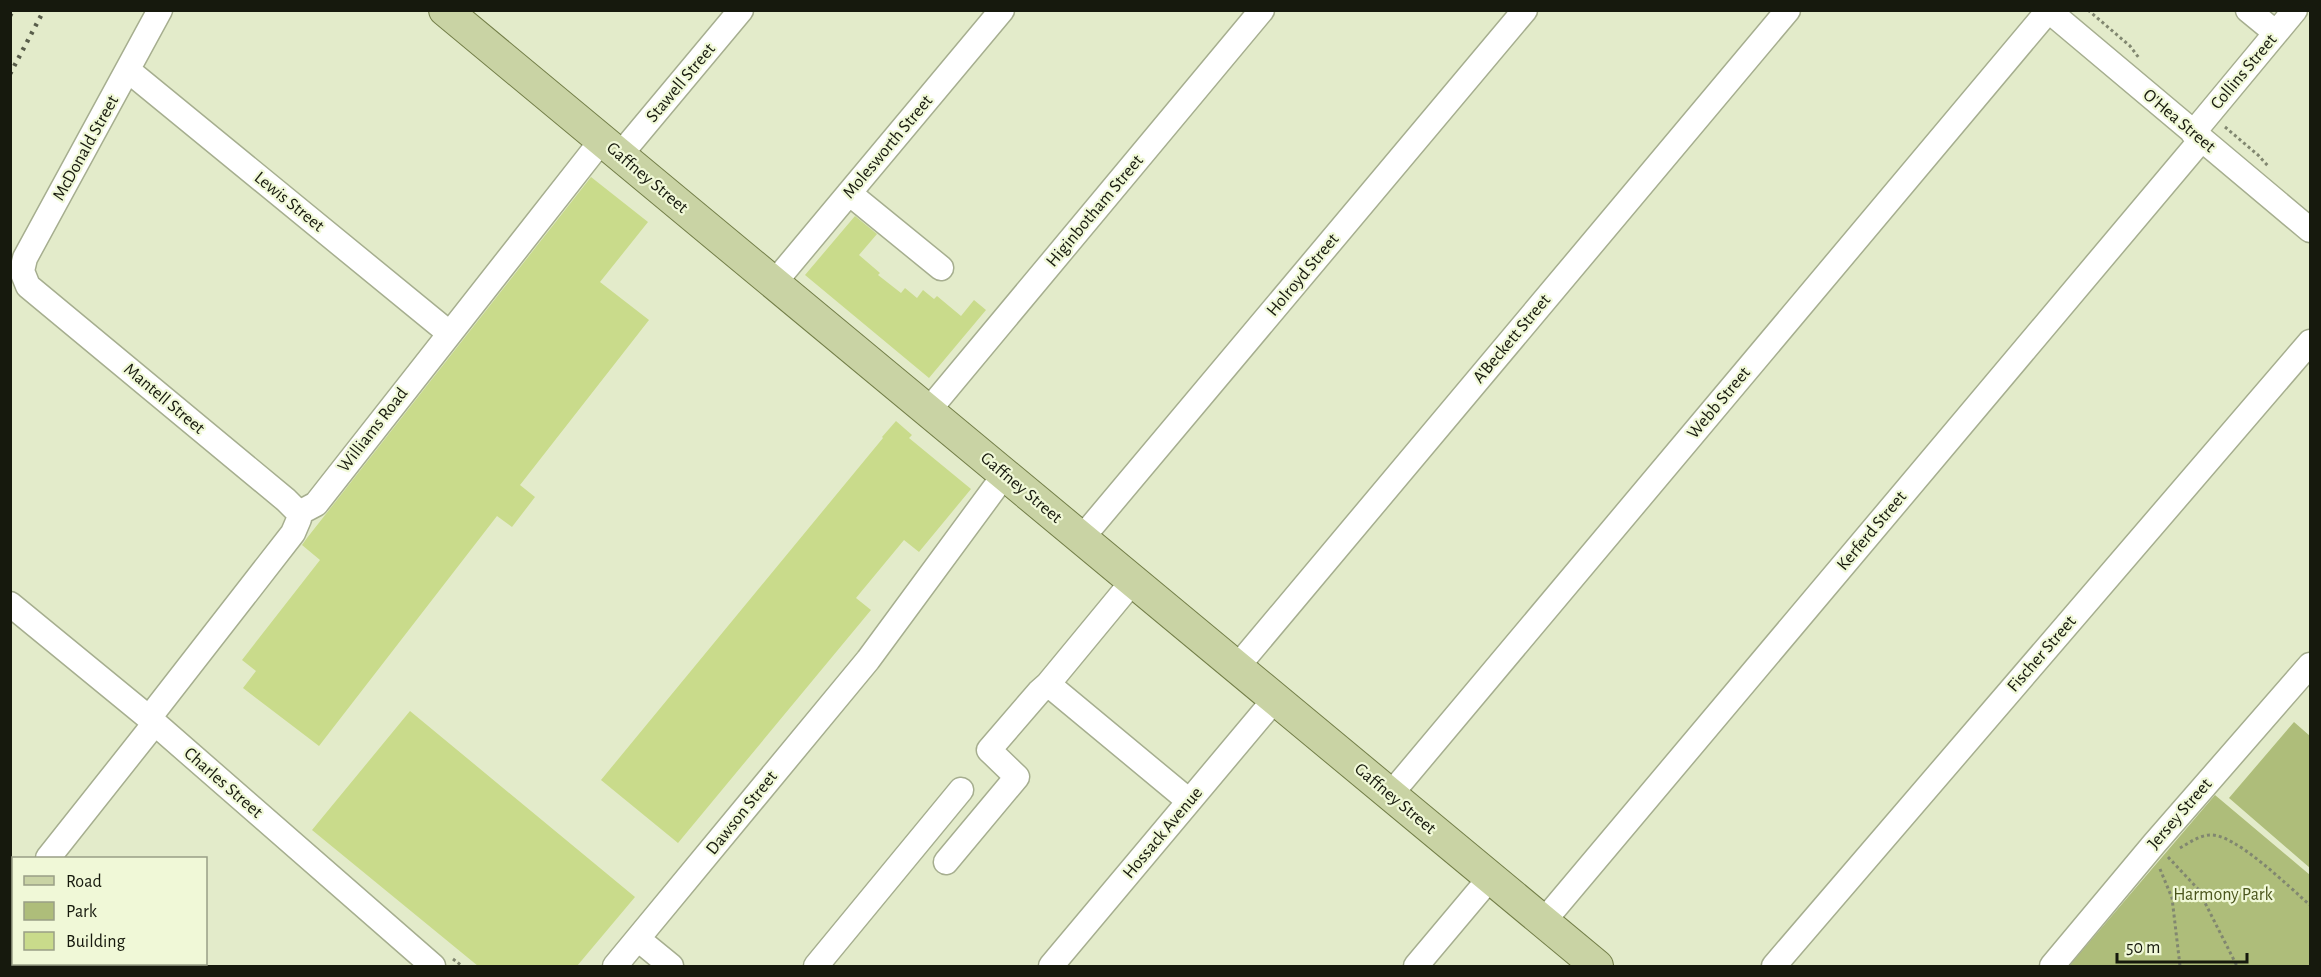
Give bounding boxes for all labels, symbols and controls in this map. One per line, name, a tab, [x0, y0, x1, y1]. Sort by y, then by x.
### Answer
street label: Collins Street	[2207, 31, 2281, 113]
street label: Stawell Street	[643, 40, 719, 126]
street label: O'Hea Street	[2139, 86, 2219, 156]
street label: McDonald Street	[50, 92, 122, 204]
street label: Molesworth Street	[840, 92, 936, 202]
street label: Gaffney Street	[603, 139, 691, 217]
street label: Higinbotham Street	[1043, 151, 1147, 270]
street label: Lewis Street	[251, 169, 328, 236]
street label: Holroyd Street	[1263, 230, 1343, 320]
street label: A'Beckett Street	[1470, 291, 1554, 387]
street label: Mantell Street	[120, 360, 208, 438]
street label: Webb Street	[1684, 364, 1754, 442]
street label: Williams Road	[335, 384, 411, 476]
street label: Gaffney Street	[977, 449, 1065, 527]
street label: Kerferd Street	[1834, 488, 1910, 574]
street label: Fischer Street	[2004, 612, 2080, 696]
street label: Charles Street	[180, 744, 266, 822]
street label: Gaffney Street	[1351, 760, 1439, 838]
street label: Dawson Street	[703, 768, 781, 858]
street label: Jersey Street	[2145, 775, 2216, 853]
street label: Hossack Avenue	[1120, 784, 1206, 882]
legend	[12, 857, 207, 965]
text: Road	[66, 873, 102, 891]
park label: Harmony Park	[2173, 886, 2274, 904]
text: Park	[66, 903, 98, 921]
scale bar	[2117, 926, 2248, 964]
text: Building	[66, 933, 126, 951]
text: 50 m	[2126, 939, 2160, 957]

